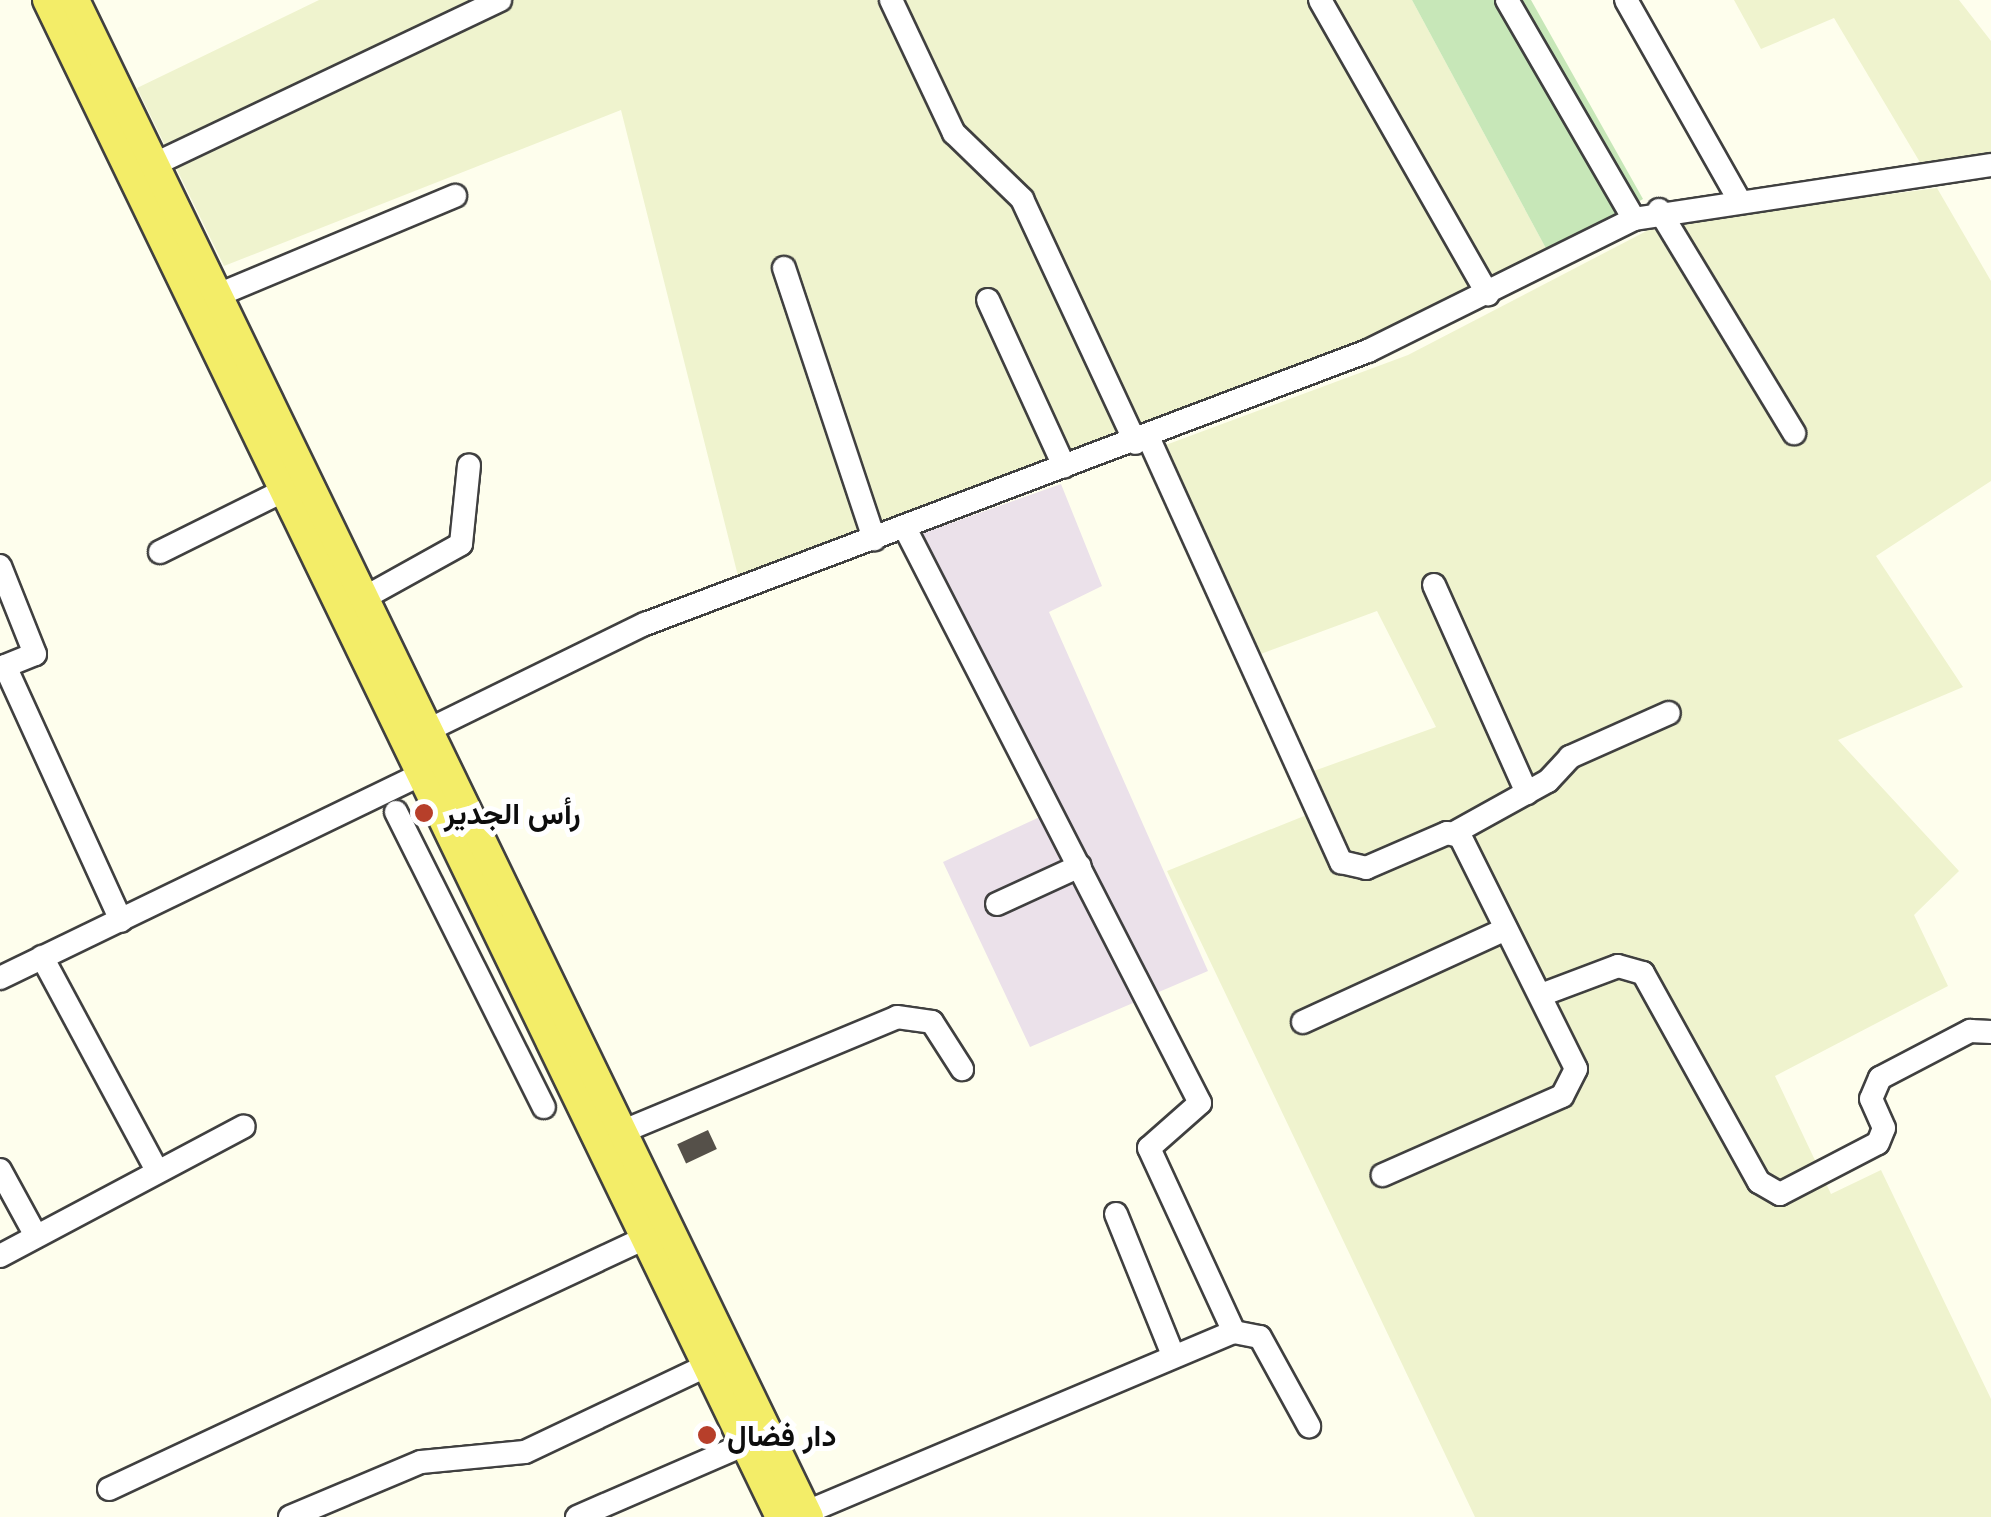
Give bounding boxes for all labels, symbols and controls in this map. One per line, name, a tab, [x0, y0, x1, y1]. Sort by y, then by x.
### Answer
place label: رأس الجدير	[444, 795, 581, 831]
marker: رأس الجدير	[413, 802, 435, 824]
place label: دار فضال	[727, 1417, 836, 1453]
marker: دار فضال	[696, 1424, 718, 1446]

